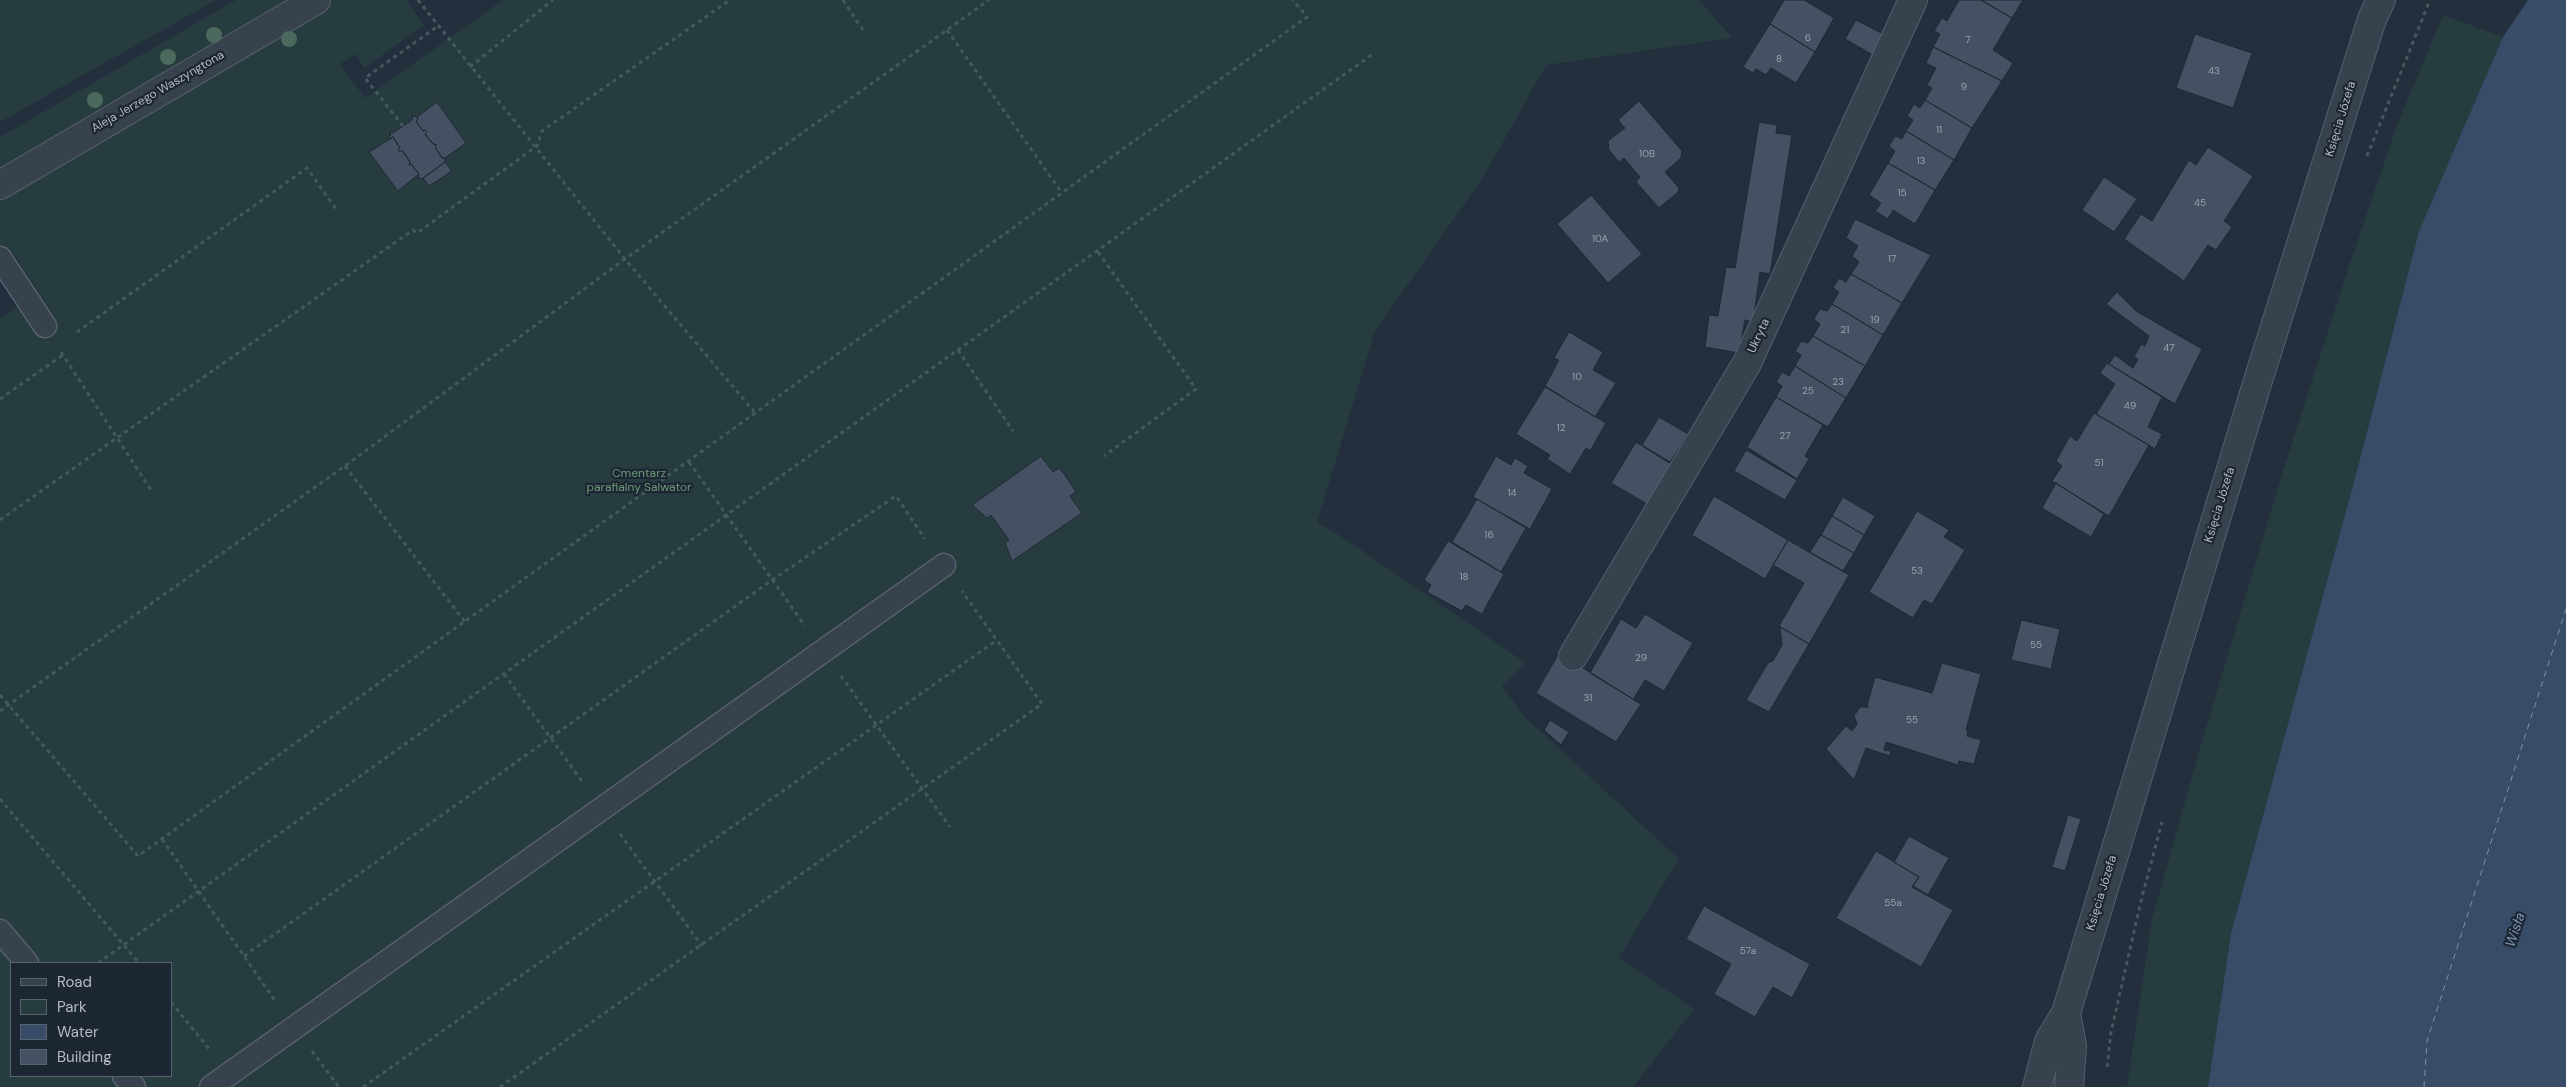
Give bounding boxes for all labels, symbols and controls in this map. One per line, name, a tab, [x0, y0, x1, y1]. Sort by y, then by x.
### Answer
house number: 6	[1805, 32, 1811, 44]
house number: 7	[1965, 34, 1971, 46]
street label: Aleja Jerzego Waszyngtona	[89, 48, 227, 136]
house number: 8	[1776, 53, 1782, 65]
house number: 43	[2208, 65, 2220, 77]
street label: Księcia Józefa	[2323, 80, 2359, 158]
house number: 9	[1961, 81, 1967, 93]
house number: 11	[1936, 124, 1942, 136]
house number: 10B	[1639, 148, 1655, 160]
house number: 13	[1916, 155, 1926, 167]
house number: 15	[1897, 187, 1907, 199]
house number: 45	[2194, 197, 2206, 209]
house number: 10A	[1592, 233, 1608, 245]
house number: 17	[1888, 253, 1896, 265]
house number: 19	[1870, 314, 1880, 326]
street label: Ukryta	[1745, 317, 1773, 355]
house number: 21	[1841, 324, 1849, 336]
house number: 47	[2163, 342, 2175, 354]
house number: 10	[1572, 371, 1582, 383]
house number: 23	[1832, 376, 1844, 388]
house number: 25	[1802, 385, 1814, 397]
house number: 49	[2124, 400, 2136, 412]
house number: 12	[1557, 422, 1565, 434]
house number: 27	[1780, 430, 1790, 442]
house number: 51	[2094, 457, 2104, 469]
street label: Księcia Józefa	[2202, 466, 2238, 544]
park label: Cmentarz parafialny Salwator	[586, 467, 692, 495]
house number: 14	[1507, 487, 1517, 499]
house number: 16	[1484, 529, 1494, 541]
house number: 53	[1911, 565, 1923, 577]
house number: 18	[1459, 571, 1469, 583]
house number: 55	[2030, 639, 2042, 651]
house number: 29	[1635, 652, 1647, 664]
house number: 31	[1584, 692, 1592, 704]
house number: 55	[1906, 714, 1918, 726]
street label: Księcia Józefa	[2084, 854, 2120, 932]
house number: 55a	[1884, 897, 1902, 909]
water label: Wisła	[2503, 911, 2529, 949]
house number: 57a	[1740, 945, 1756, 957]
legend	[10, 962, 172, 1077]
text: Road	[57, 972, 92, 992]
text: Park	[57, 997, 87, 1017]
text: Water	[57, 1022, 98, 1042]
text: Building	[57, 1047, 112, 1067]

